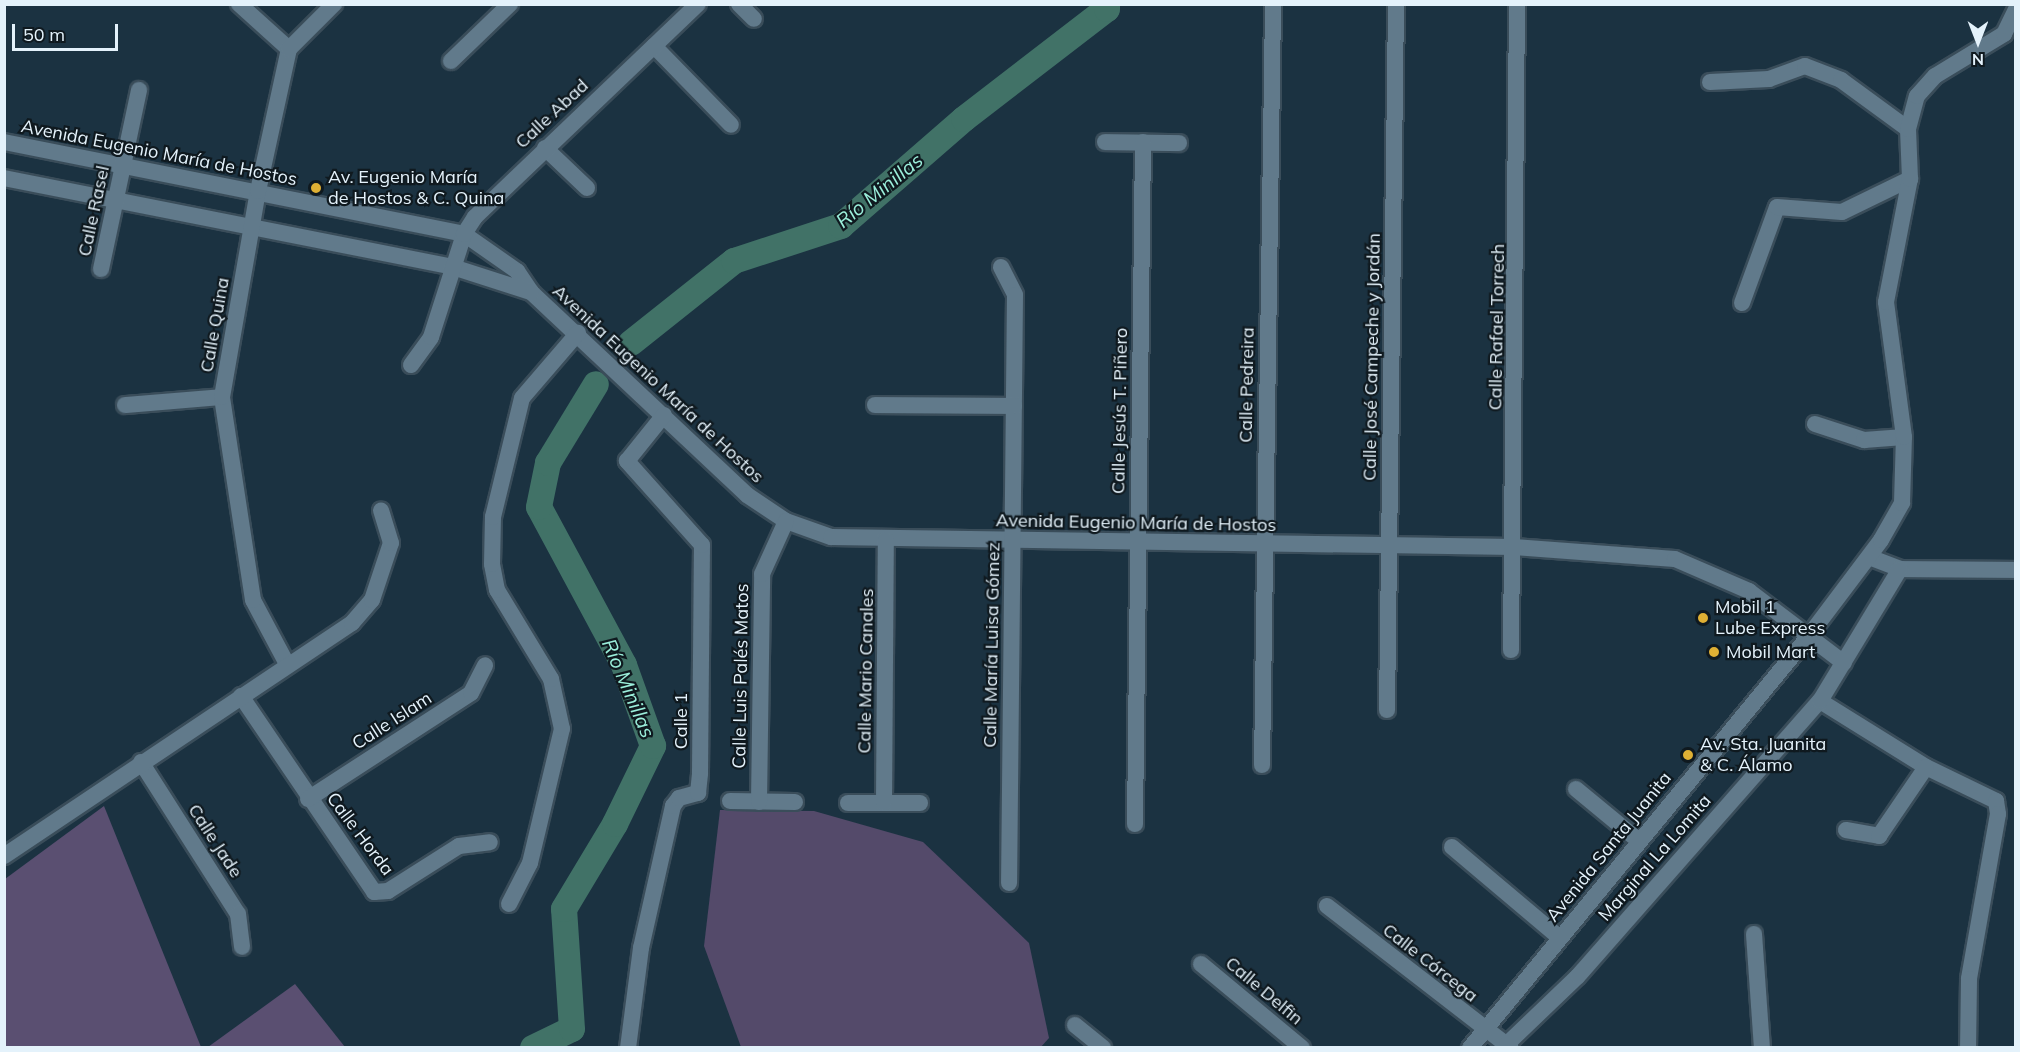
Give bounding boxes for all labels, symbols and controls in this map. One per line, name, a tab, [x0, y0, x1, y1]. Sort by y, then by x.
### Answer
scale bar	[15, 12, 122, 50]
north arrow	[1948, 12, 2008, 72]
text: 50 m	[23, 23, 65, 46]
text: N	[1972, 50, 1984, 70]
street label: Calle Abad	[511, 75, 593, 153]
street label: Avenida Eugenio María de Hostos	[19, 116, 299, 190]
water label: Río Minillas	[831, 148, 927, 232]
street label: Calle Rasel	[74, 164, 114, 258]
place label: Av. Eugenio María de Hostos & C. Quina	[328, 167, 504, 210]
marker: Av. Eugenio María de Hostos & C. Quina	[309, 181, 323, 195]
street label: Calle José Campeche y Jordán	[1359, 233, 1385, 481]
street label: Calle Rafael Torrech	[1485, 244, 1509, 410]
street label: Calle Quina	[196, 276, 234, 374]
street label: Avenida Eugenio María de Hostos	[548, 280, 768, 488]
street label: Calle Pedreira	[1235, 327, 1259, 443]
street label: Calle Jesús T. Piñero	[1108, 328, 1132, 494]
street label: Avenida Eugenio María de Hostos	[995, 510, 1277, 536]
street label: Calle María Luisa Gómez	[979, 542, 1005, 748]
street label: Calle Luis Palés Matos	[729, 583, 753, 769]
street label: Calle Mario Canales	[854, 588, 878, 754]
place label: Mobil 1 Lube Express	[1715, 597, 1825, 640]
marker: Mobil 1 Lube Express	[1696, 611, 1710, 625]
water label: Río Minillas	[597, 635, 661, 741]
place label: Mobil Mart	[1726, 641, 1815, 663]
marker: Mobil Mart	[1707, 645, 1721, 659]
street label: Calle Islam	[348, 687, 436, 755]
street label: Calle 1	[670, 693, 692, 749]
place label: Av. Sta. Juanita & C. Álamo	[1700, 734, 1826, 777]
marker: Av. Sta. Juanita & C. Álamo	[1681, 748, 1695, 762]
street label: Avenida Santa Juanita	[1542, 768, 1676, 926]
street label: Calle Horda	[322, 788, 398, 880]
street label: Marginal La Lomita	[1594, 790, 1716, 926]
street label: Calle Jade	[183, 800, 247, 882]
street label: Calle Córcega	[1378, 919, 1482, 1007]
street label: Calle Delfin	[1221, 952, 1307, 1030]

